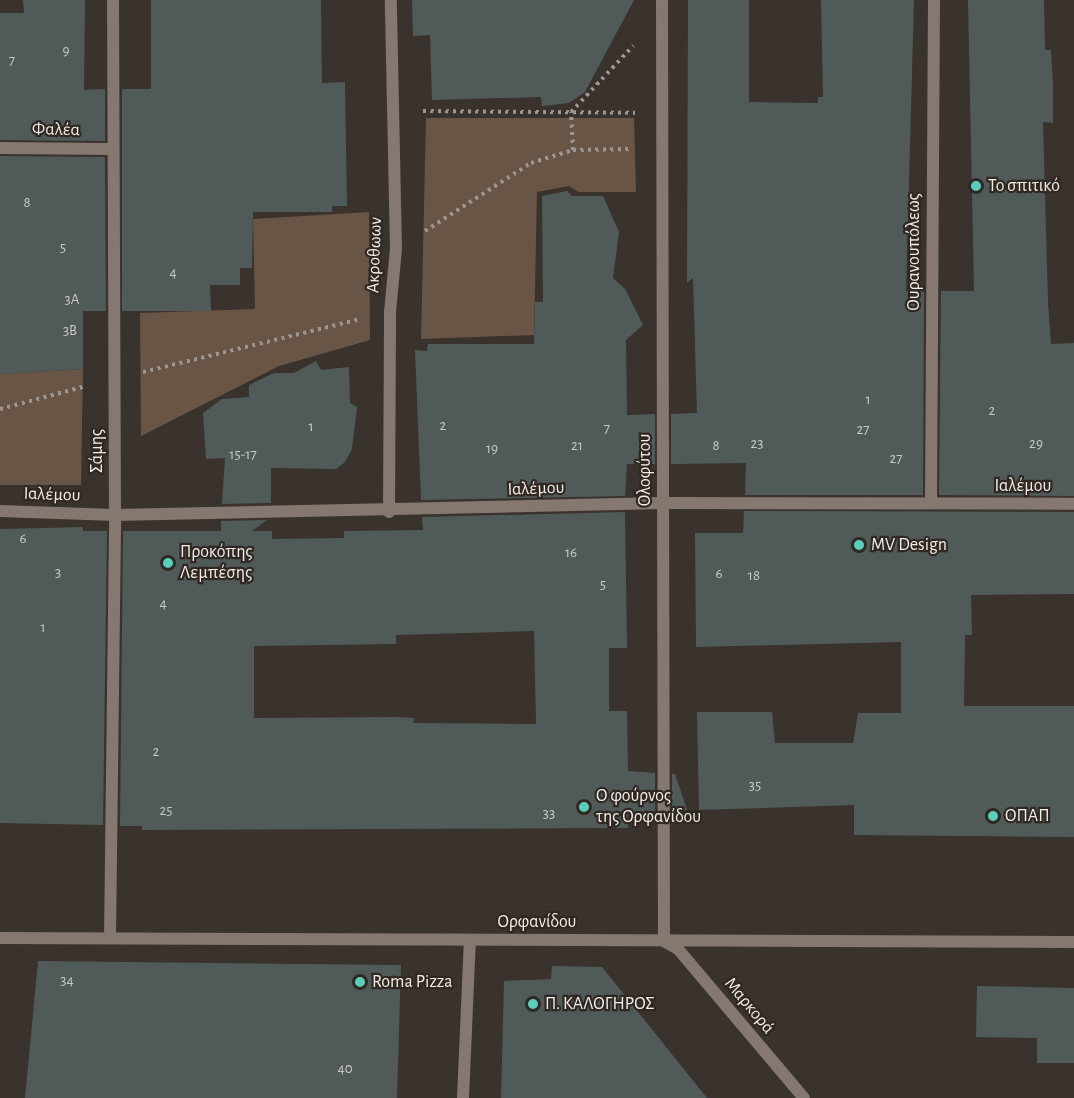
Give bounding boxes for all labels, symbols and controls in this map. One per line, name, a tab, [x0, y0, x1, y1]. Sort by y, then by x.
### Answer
house number: 9	[62, 42, 70, 60]
house number: 7	[9, 52, 15, 70]
street label: Φαλέα	[32, 119, 80, 141]
place label: Το σπιτικό	[988, 175, 1060, 197]
marker: Το σπιτικό	[969, 179, 983, 193]
street label: Ουρανουπόλεως	[903, 193, 925, 311]
house number: 8	[23, 194, 31, 212]
street label: Ακροθωων	[363, 217, 387, 293]
house number: 5	[60, 239, 66, 257]
house number: 4	[169, 264, 177, 282]
house number: 3Α	[65, 291, 79, 309]
house number: 3Β	[63, 322, 77, 340]
house number: 1	[865, 391, 871, 409]
house number: 2	[989, 402, 995, 420]
house number: 2	[440, 417, 446, 435]
house number: 1	[308, 418, 314, 436]
house number: 7	[604, 420, 610, 438]
house number: 27	[856, 421, 870, 439]
street label: Σάμης	[86, 429, 108, 473]
street label: Ολοφύτου	[634, 434, 656, 506]
house number: 23	[750, 435, 764, 453]
house number: 29	[1029, 435, 1043, 453]
house number: 21	[571, 437, 583, 455]
house number: 8	[712, 437, 720, 455]
house number: 19	[486, 440, 498, 458]
house number: 15-17	[229, 446, 257, 464]
house number: 27	[889, 450, 903, 468]
street label: Ιαλέμου	[995, 475, 1051, 497]
street label: Ιαλέμου	[507, 477, 565, 501]
street label: Ιαλέμου	[23, 483, 81, 507]
house number: 6	[19, 530, 27, 548]
place label: MV Design	[871, 534, 947, 556]
marker: MV Design	[852, 538, 866, 552]
place label: Προκόπης Λεμπέσης	[180, 542, 253, 584]
house number: 16	[565, 544, 577, 562]
marker: Προκόπης Λεμπέσης	[161, 556, 175, 570]
house number: 3	[55, 564, 61, 582]
house number: 6	[715, 565, 723, 583]
house number: 18	[748, 567, 760, 585]
house number: 5	[600, 576, 606, 594]
house number: 4	[159, 595, 167, 613]
house number: 1	[40, 619, 46, 637]
house number: 2	[153, 743, 159, 761]
house number: 35	[749, 777, 761, 795]
place label: Ο φούρνος της Ορφανίδου	[596, 786, 701, 828]
marker: Ο φούρνος της Ορφανίδου	[577, 800, 591, 814]
house number: 25	[159, 802, 173, 820]
house number: 33	[543, 805, 555, 823]
place label: ΟΠΑΠ	[1005, 805, 1050, 827]
marker: ΟΠΑΠ	[986, 809, 1000, 823]
street label: Ορφανίδου	[498, 911, 576, 933]
place label: Roma Pizza	[372, 971, 453, 993]
house number: 34	[60, 972, 74, 990]
street label: Μαρκορά	[719, 973, 779, 1039]
marker: Roma Pizza	[353, 975, 367, 989]
place label: Π. ΚΑΛΟΓΗΡΟΣ	[545, 993, 655, 1015]
marker: Π. ΚΑΛΟΓΗΡΟΣ	[526, 997, 540, 1011]
house number: 40	[337, 1060, 353, 1078]

